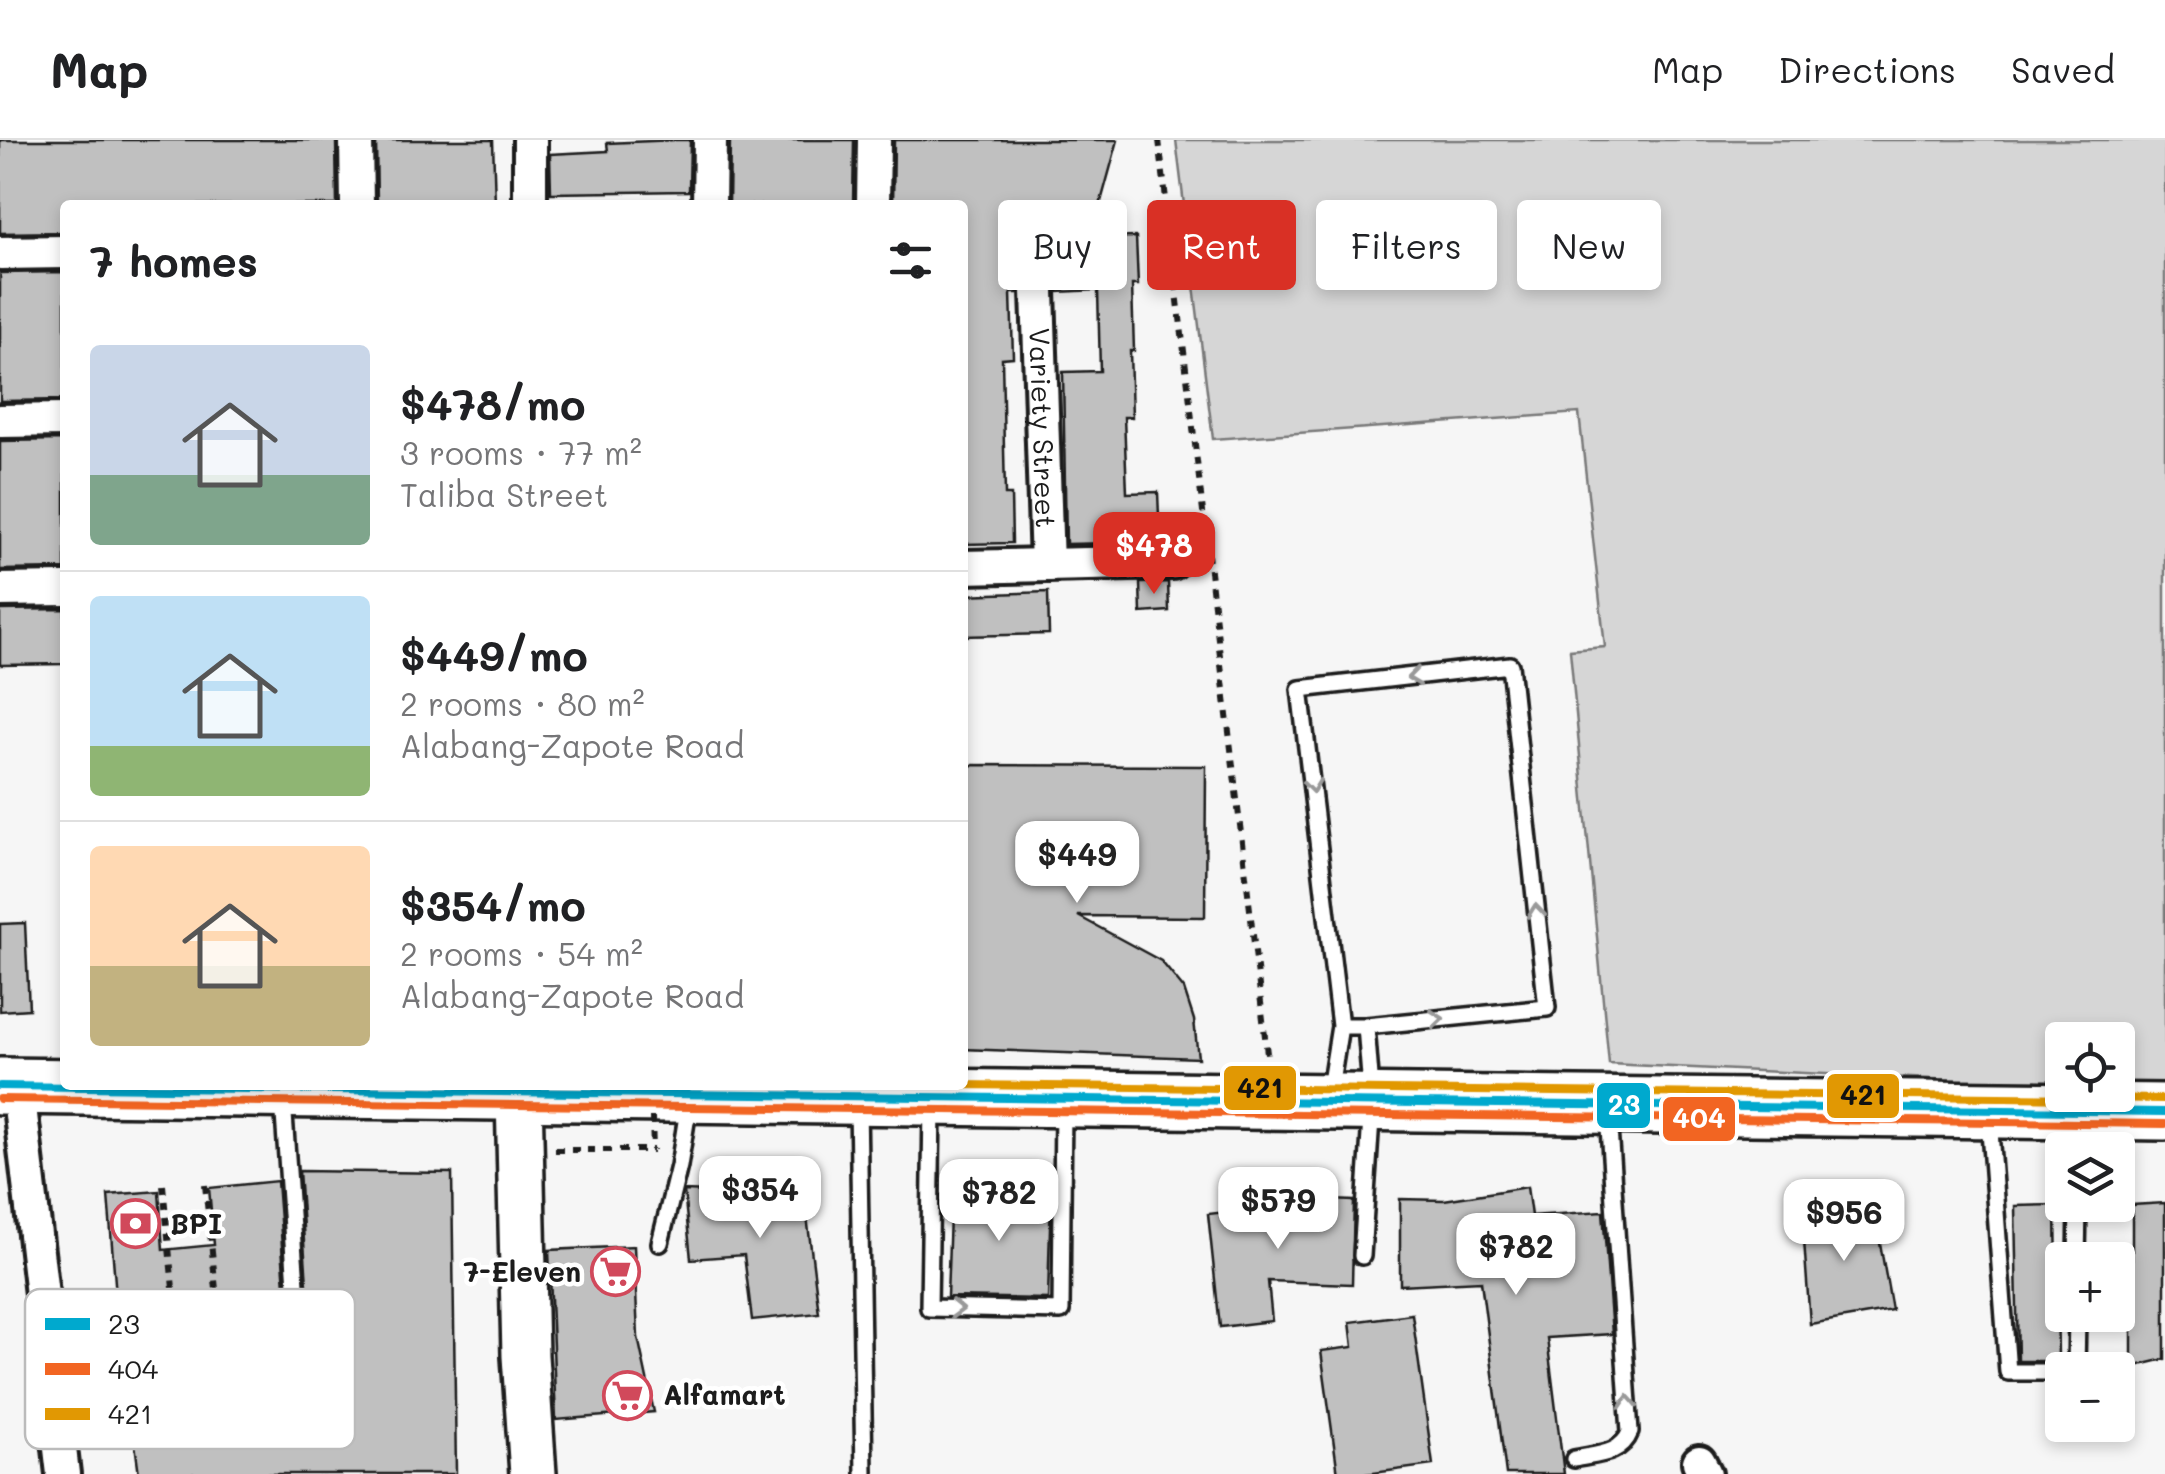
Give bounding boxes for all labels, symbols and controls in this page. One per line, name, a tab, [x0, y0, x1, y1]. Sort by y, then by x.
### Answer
text: Map	[50, 38, 149, 100]
text: Map	[1652, 46, 1723, 92]
text: Directions	[1778, 46, 1956, 92]
text: Saved	[2011, 46, 2115, 92]
chip: Buy	[998, 200, 1127, 290]
chip: Rent	[1147, 200, 1296, 290]
chip: Filters	[1316, 200, 1497, 290]
chip: New	[1517, 200, 1661, 290]
text: 7 homes	[90, 233, 258, 288]
icon: filters	[883, 233, 938, 288]
street label: Variety Street	[1022, 327, 1065, 529]
text: $478/mo	[400, 376, 585, 431]
icon: home	[170, 385, 290, 505]
text: 3 rooms · 77 m²	[400, 431, 642, 473]
text: Taliba Street	[400, 473, 608, 515]
pin: $478	[1095, 512, 1213, 597]
text: $478	[1115, 523, 1193, 565]
text: $449/mo	[400, 627, 588, 682]
icon: home	[170, 636, 290, 756]
one-way arrow	[1405, 666, 1421, 687]
text: 2 rooms · 80 m²	[400, 682, 645, 724]
text: Alabang-Zapote Road	[400, 724, 744, 766]
one-way arrow	[1301, 778, 1322, 794]
pin: $449	[1018, 821, 1136, 906]
text: $449	[1037, 832, 1117, 874]
text: $354/mo	[400, 877, 586, 932]
icon: home	[170, 886, 290, 1006]
one-way arrow	[1526, 902, 1548, 918]
text: 2 rooms · 54 m²	[400, 932, 643, 974]
text: Alabang-Zapote Road	[400, 974, 744, 1016]
one-way arrow	[1429, 1009, 1445, 1030]
map controls	[2045, 1022, 2135, 1442]
button: locate	[2045, 1022, 2135, 1112]
line badge: 421	[1222, 1064, 1298, 1112]
text: 421	[1237, 1069, 1283, 1105]
line badge: 421	[1825, 1072, 1901, 1120]
text: 421	[1840, 1076, 1886, 1112]
line badge: 23	[1595, 1081, 1652, 1130]
text: 23	[1608, 1086, 1640, 1122]
line badge: 404	[1661, 1095, 1737, 1143]
text: 404	[1672, 1099, 1726, 1135]
button: layers	[2045, 1132, 2135, 1222]
pin: $354	[701, 1156, 819, 1241]
pin: $782	[940, 1159, 1058, 1244]
text: $354	[721, 1167, 799, 1209]
pin: $579	[1219, 1167, 1337, 1252]
text: $782	[961, 1170, 1037, 1212]
text: $579	[1240, 1178, 1316, 1220]
pin: $956	[1785, 1179, 1903, 1264]
text: $956	[1805, 1190, 1883, 1232]
bank icon: BPI	[109, 1198, 161, 1250]
place label: BPI	[170, 1205, 222, 1241]
pin: $782	[1457, 1213, 1575, 1298]
text: $782	[1478, 1224, 1554, 1266]
button: +	[2045, 1242, 2135, 1332]
supermarket icon: 7-Eleven	[590, 1246, 642, 1298]
place label: 7-Eleven	[463, 1253, 581, 1289]
legend	[25, 1289, 355, 1449]
one-way arrow	[950, 1298, 966, 1319]
text: 23	[108, 1305, 140, 1341]
text: 404	[108, 1350, 159, 1386]
button: −	[2045, 1352, 2135, 1442]
supermarket icon: Alfamart	[602, 1369, 654, 1421]
place label: Alfamart	[663, 1376, 786, 1412]
one-way arrow	[1618, 1393, 1640, 1409]
text: 421	[108, 1395, 153, 1431]

